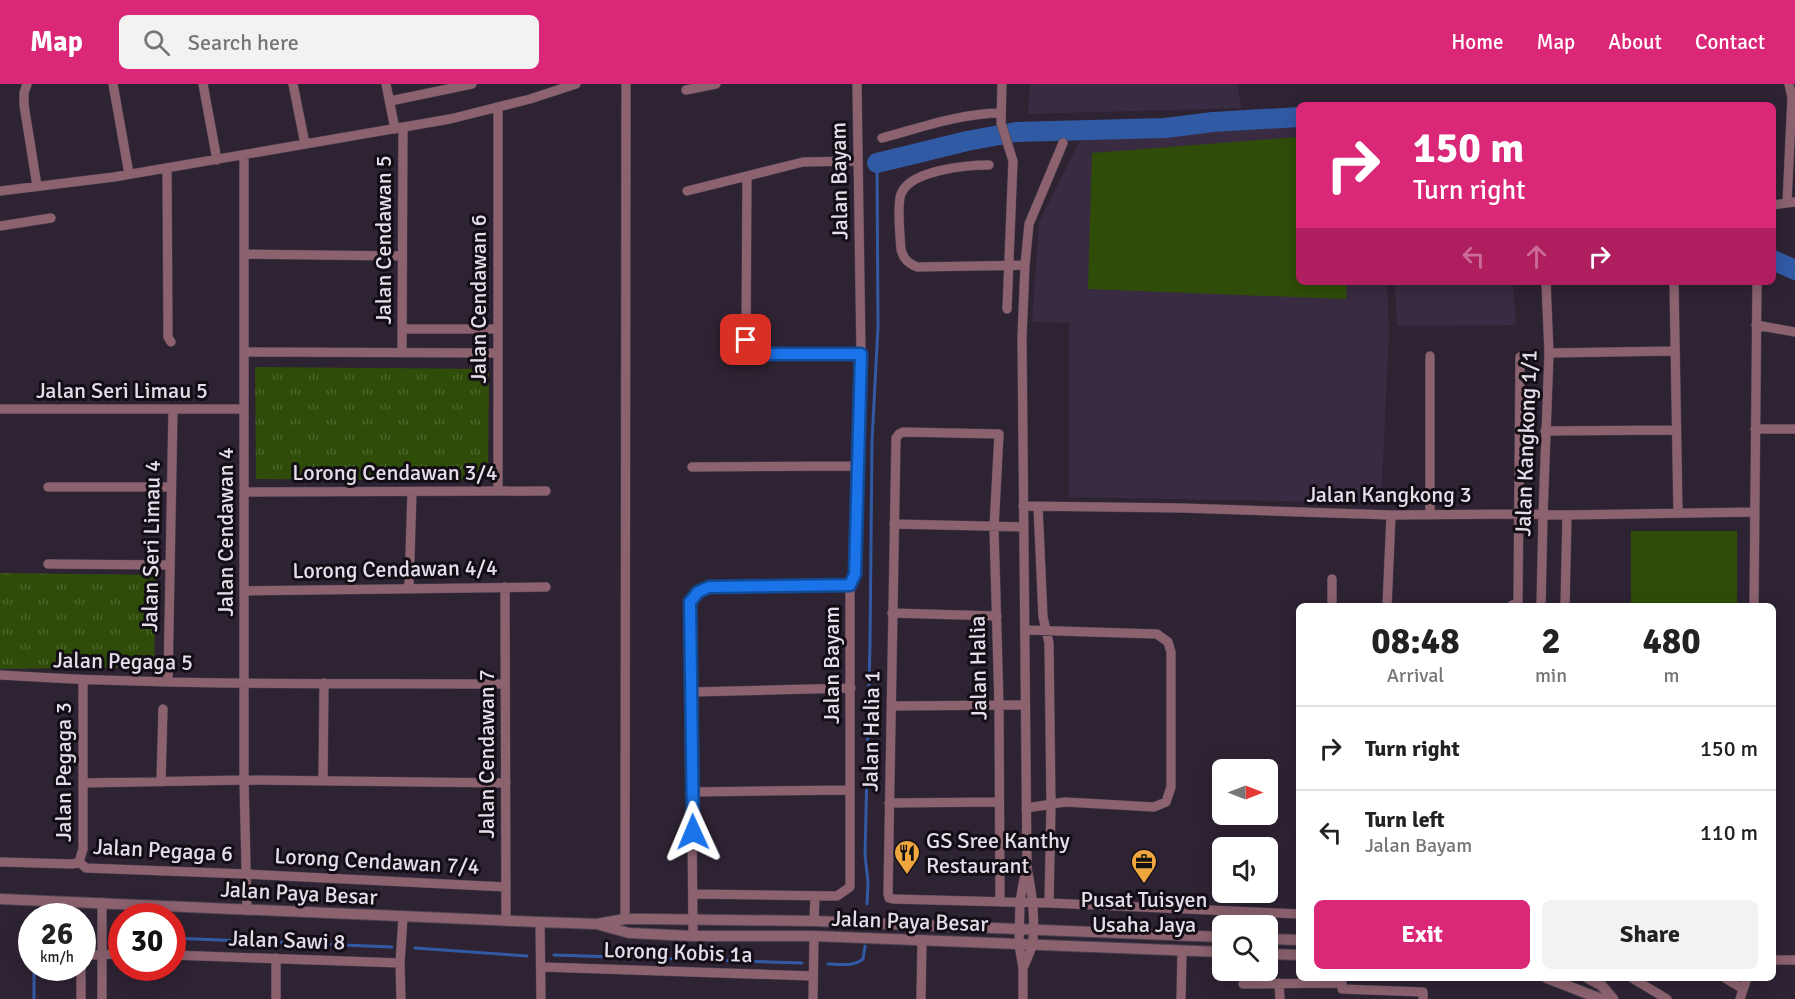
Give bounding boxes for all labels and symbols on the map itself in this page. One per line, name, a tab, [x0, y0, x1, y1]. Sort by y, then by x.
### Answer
street label: Jalan Bayam	[824, 122, 854, 240]
street label: Jalan Cendawan 5	[370, 155, 397, 325]
street label: Jalan Cendawan 6	[465, 214, 492, 384]
pin	[720, 314, 771, 365]
street label: Jalan Kangkong 1/1	[1509, 349, 1543, 537]
street label: Jalan Seri Limau 5	[36, 377, 208, 404]
street label: Jalan Cendawan 4	[212, 447, 239, 617]
street label: Lorong Cendawan 3/4	[292, 459, 498, 486]
street label: Jalan Seri Limau 4	[136, 460, 166, 632]
street label: Jalan Kangkong 3	[1306, 481, 1472, 508]
street label: Lorong Cendawan 4/4	[292, 554, 498, 584]
street label: Jalan Bayam	[818, 606, 845, 724]
street label: Jalan Halia	[964, 616, 992, 720]
street label: Jalan Pegaga 5	[53, 646, 193, 676]
street label: Jalan Cendawan 7	[473, 669, 500, 839]
street label: Jalan Halia 1	[856, 670, 886, 792]
street label: Jalan Pegaga 3	[50, 702, 77, 842]
north arrow	[1212, 759, 1278, 825]
position arrow	[661, 800, 725, 864]
place label: GS Sree Kanthy Restaurant	[926, 827, 1071, 879]
street label: Jalan Pegaga 6	[92, 833, 234, 867]
restaurant icon: GS Sree Kanthy Restaurant	[892, 838, 922, 876]
street label: Lorong Cendawan 7/4	[274, 842, 480, 880]
office icon: Pusat Tuisyen Usaha Jaya	[1129, 847, 1159, 885]
street label: Jalan Paya Besar	[220, 875, 378, 911]
place label: Pusat Tuisyen Usaha Jaya	[1081, 886, 1207, 938]
speed limit sign: 30	[108, 903, 186, 981]
street label: Jalan Paya Besar	[831, 905, 989, 937]
street label: Jalan Sawi 8	[228, 924, 346, 956]
street label: Lorong Kobis 1a	[603, 936, 753, 968]

